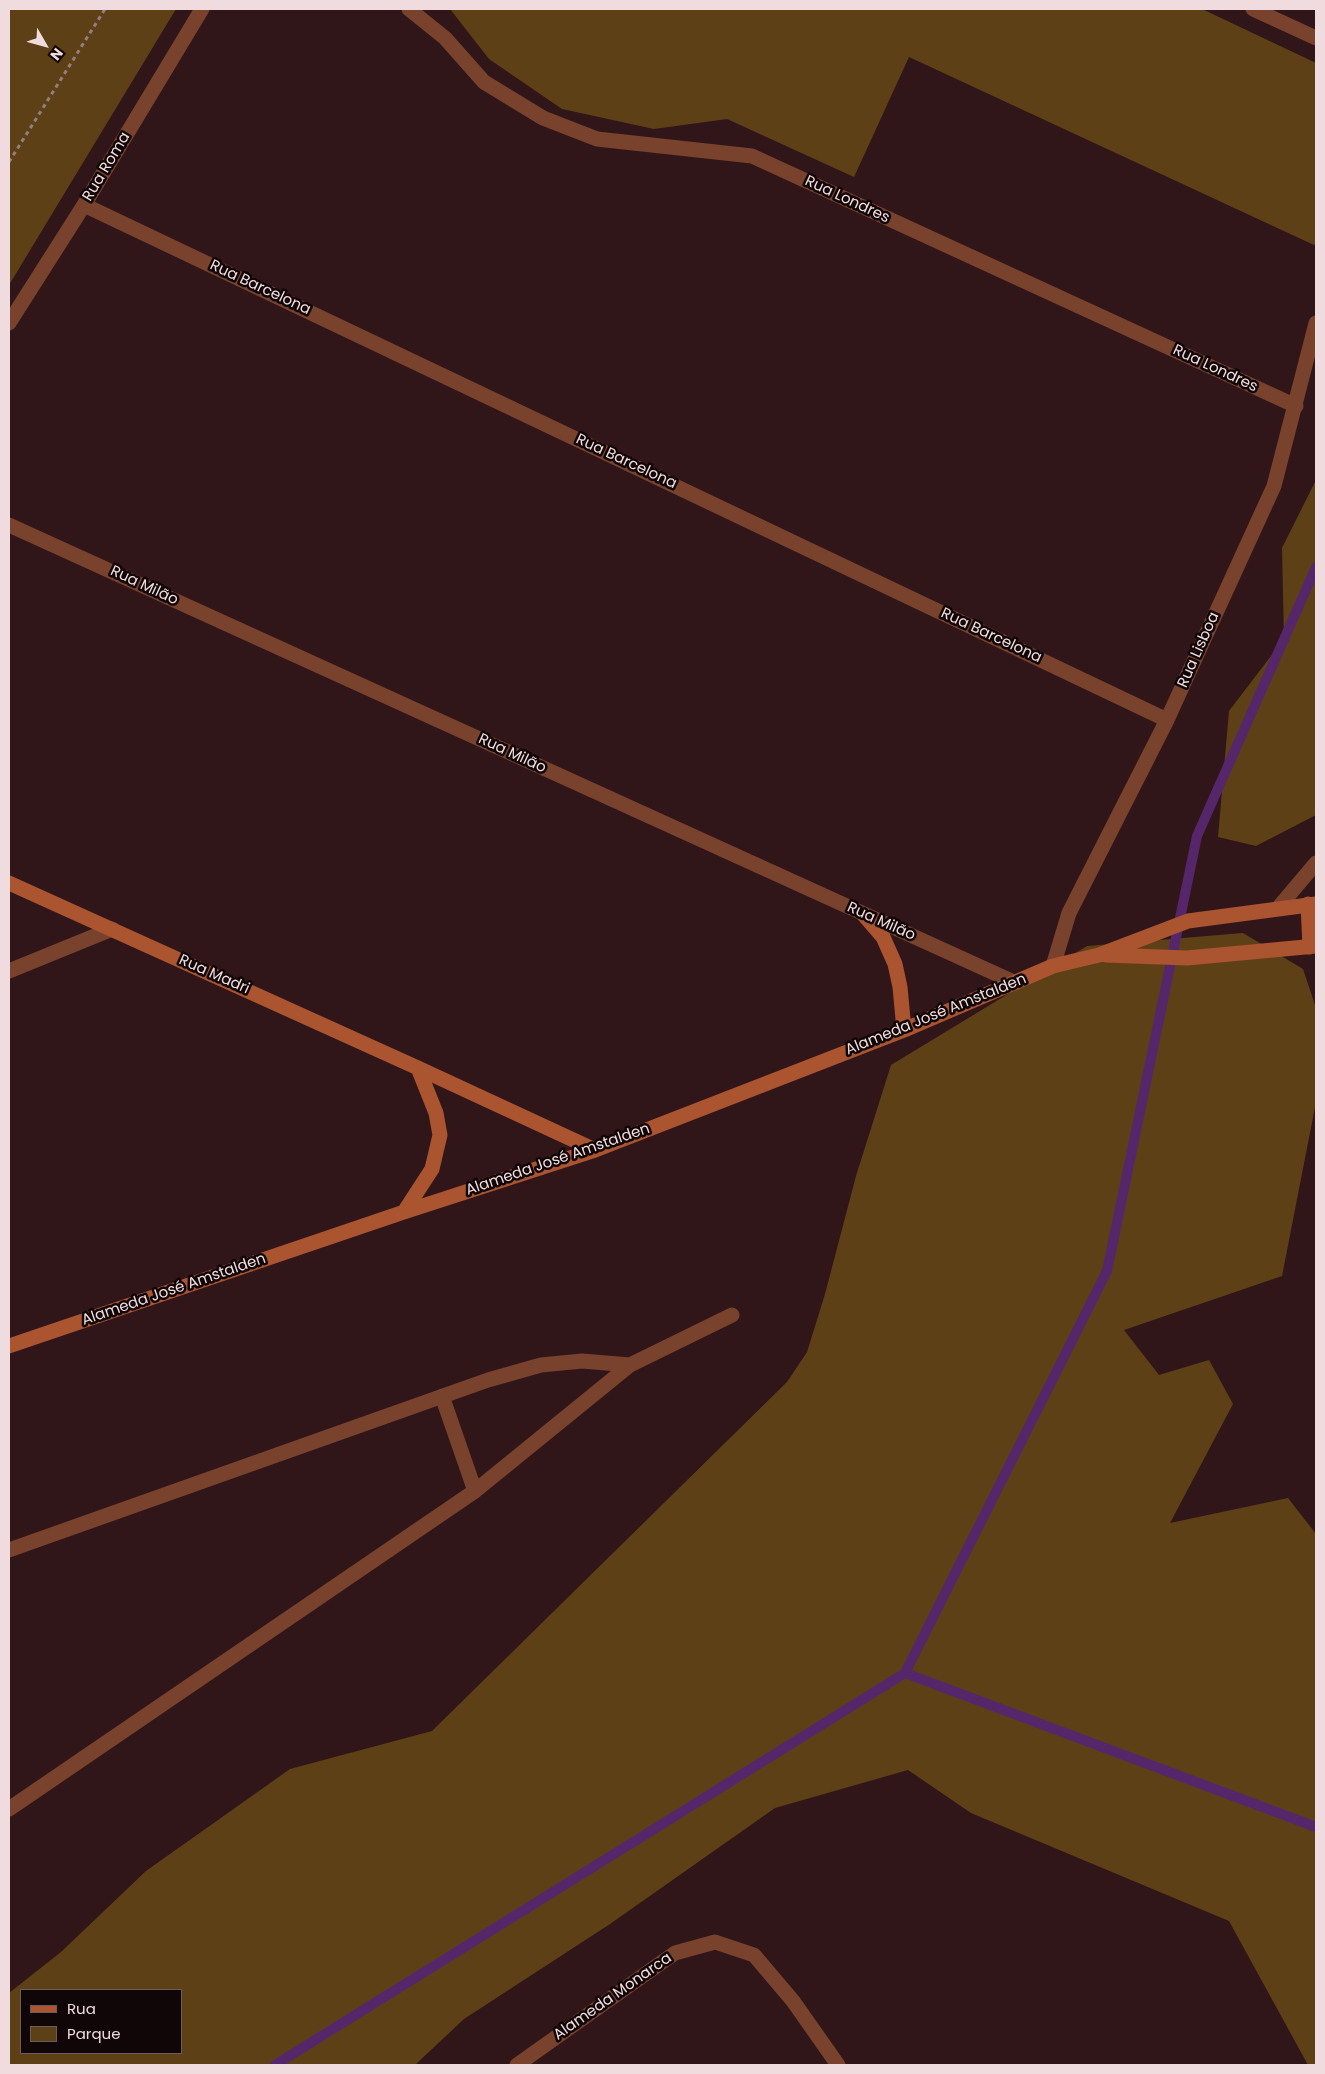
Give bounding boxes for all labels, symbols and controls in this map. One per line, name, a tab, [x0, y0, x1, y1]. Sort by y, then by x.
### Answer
north arrow	[20, 20, 70, 70]
text: N	[46, 44, 68, 65]
street label: Rua Roma	[79, 129, 135, 205]
street label: Rua Londres	[802, 173, 892, 227]
street label: Rua Barcelona	[207, 257, 313, 319]
street label: Rua Londres	[1170, 342, 1260, 396]
street label: Rua Barcelona	[573, 431, 679, 493]
street label: Rua Milão	[107, 562, 181, 610]
street label: Rua Barcelona	[938, 605, 1044, 667]
street label: Rua Lisboa	[1174, 609, 1224, 691]
street label: Rua Milão	[475, 730, 549, 778]
street label: Rua Milão	[844, 899, 918, 945]
street label: Rua Madri	[176, 951, 252, 999]
street label: Alameda José Amstalden	[843, 970, 1029, 1060]
street label: Alameda José Amstalden	[464, 1120, 652, 1200]
street label: Alameda José Amstalden	[80, 1250, 268, 1330]
street label: Alameda Monarca	[550, 1949, 676, 2045]
legend	[20, 1989, 182, 2054]
text: Rua	[67, 1998, 96, 2019]
text: Parque	[67, 2023, 120, 2044]

